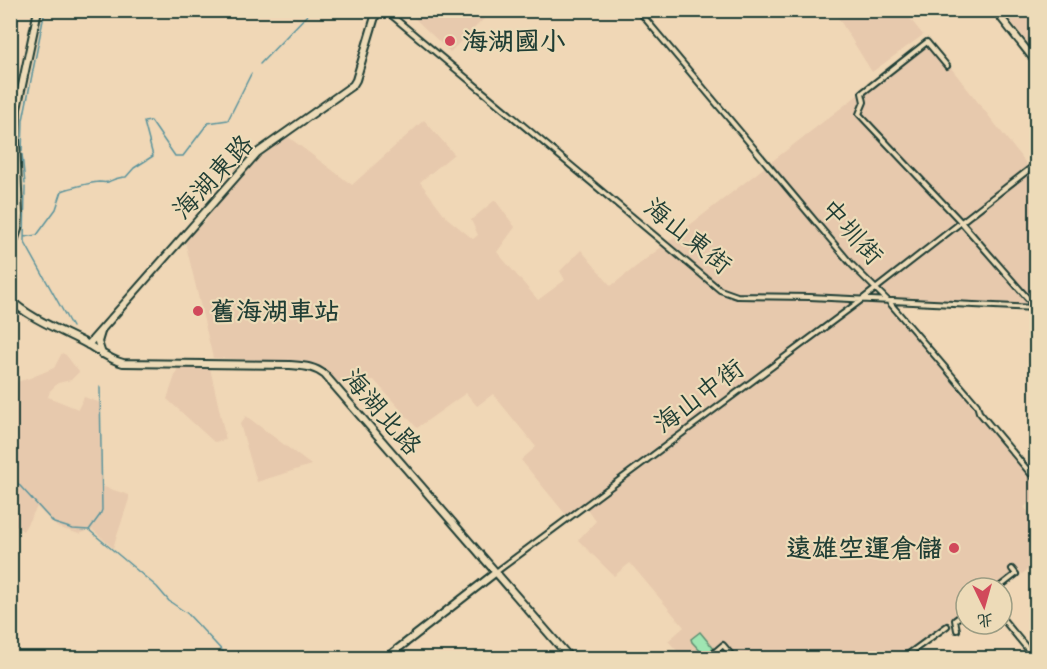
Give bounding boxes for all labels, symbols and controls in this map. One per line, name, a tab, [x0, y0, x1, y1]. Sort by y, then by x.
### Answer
place label: 海湖國小	[462, 25, 566, 58]
marker: 海湖國小	[443, 34, 457, 48]
street label: 海湖東路	[165, 128, 261, 226]
street label: 海山東街	[637, 190, 739, 282]
street label: 中圳街	[814, 192, 890, 272]
place label: 舊海湖車站	[210, 295, 340, 328]
marker: 舊海湖車站	[191, 304, 205, 318]
street label: 海山中街	[648, 352, 750, 440]
street label: 海湖北路	[335, 362, 429, 462]
place label: 遠雄空運倉儲	[786, 532, 942, 565]
marker: 遠雄空運倉儲	[947, 541, 961, 555]
north arrow	[954, 576, 1014, 636]
text: 北	[976, 609, 994, 631]

